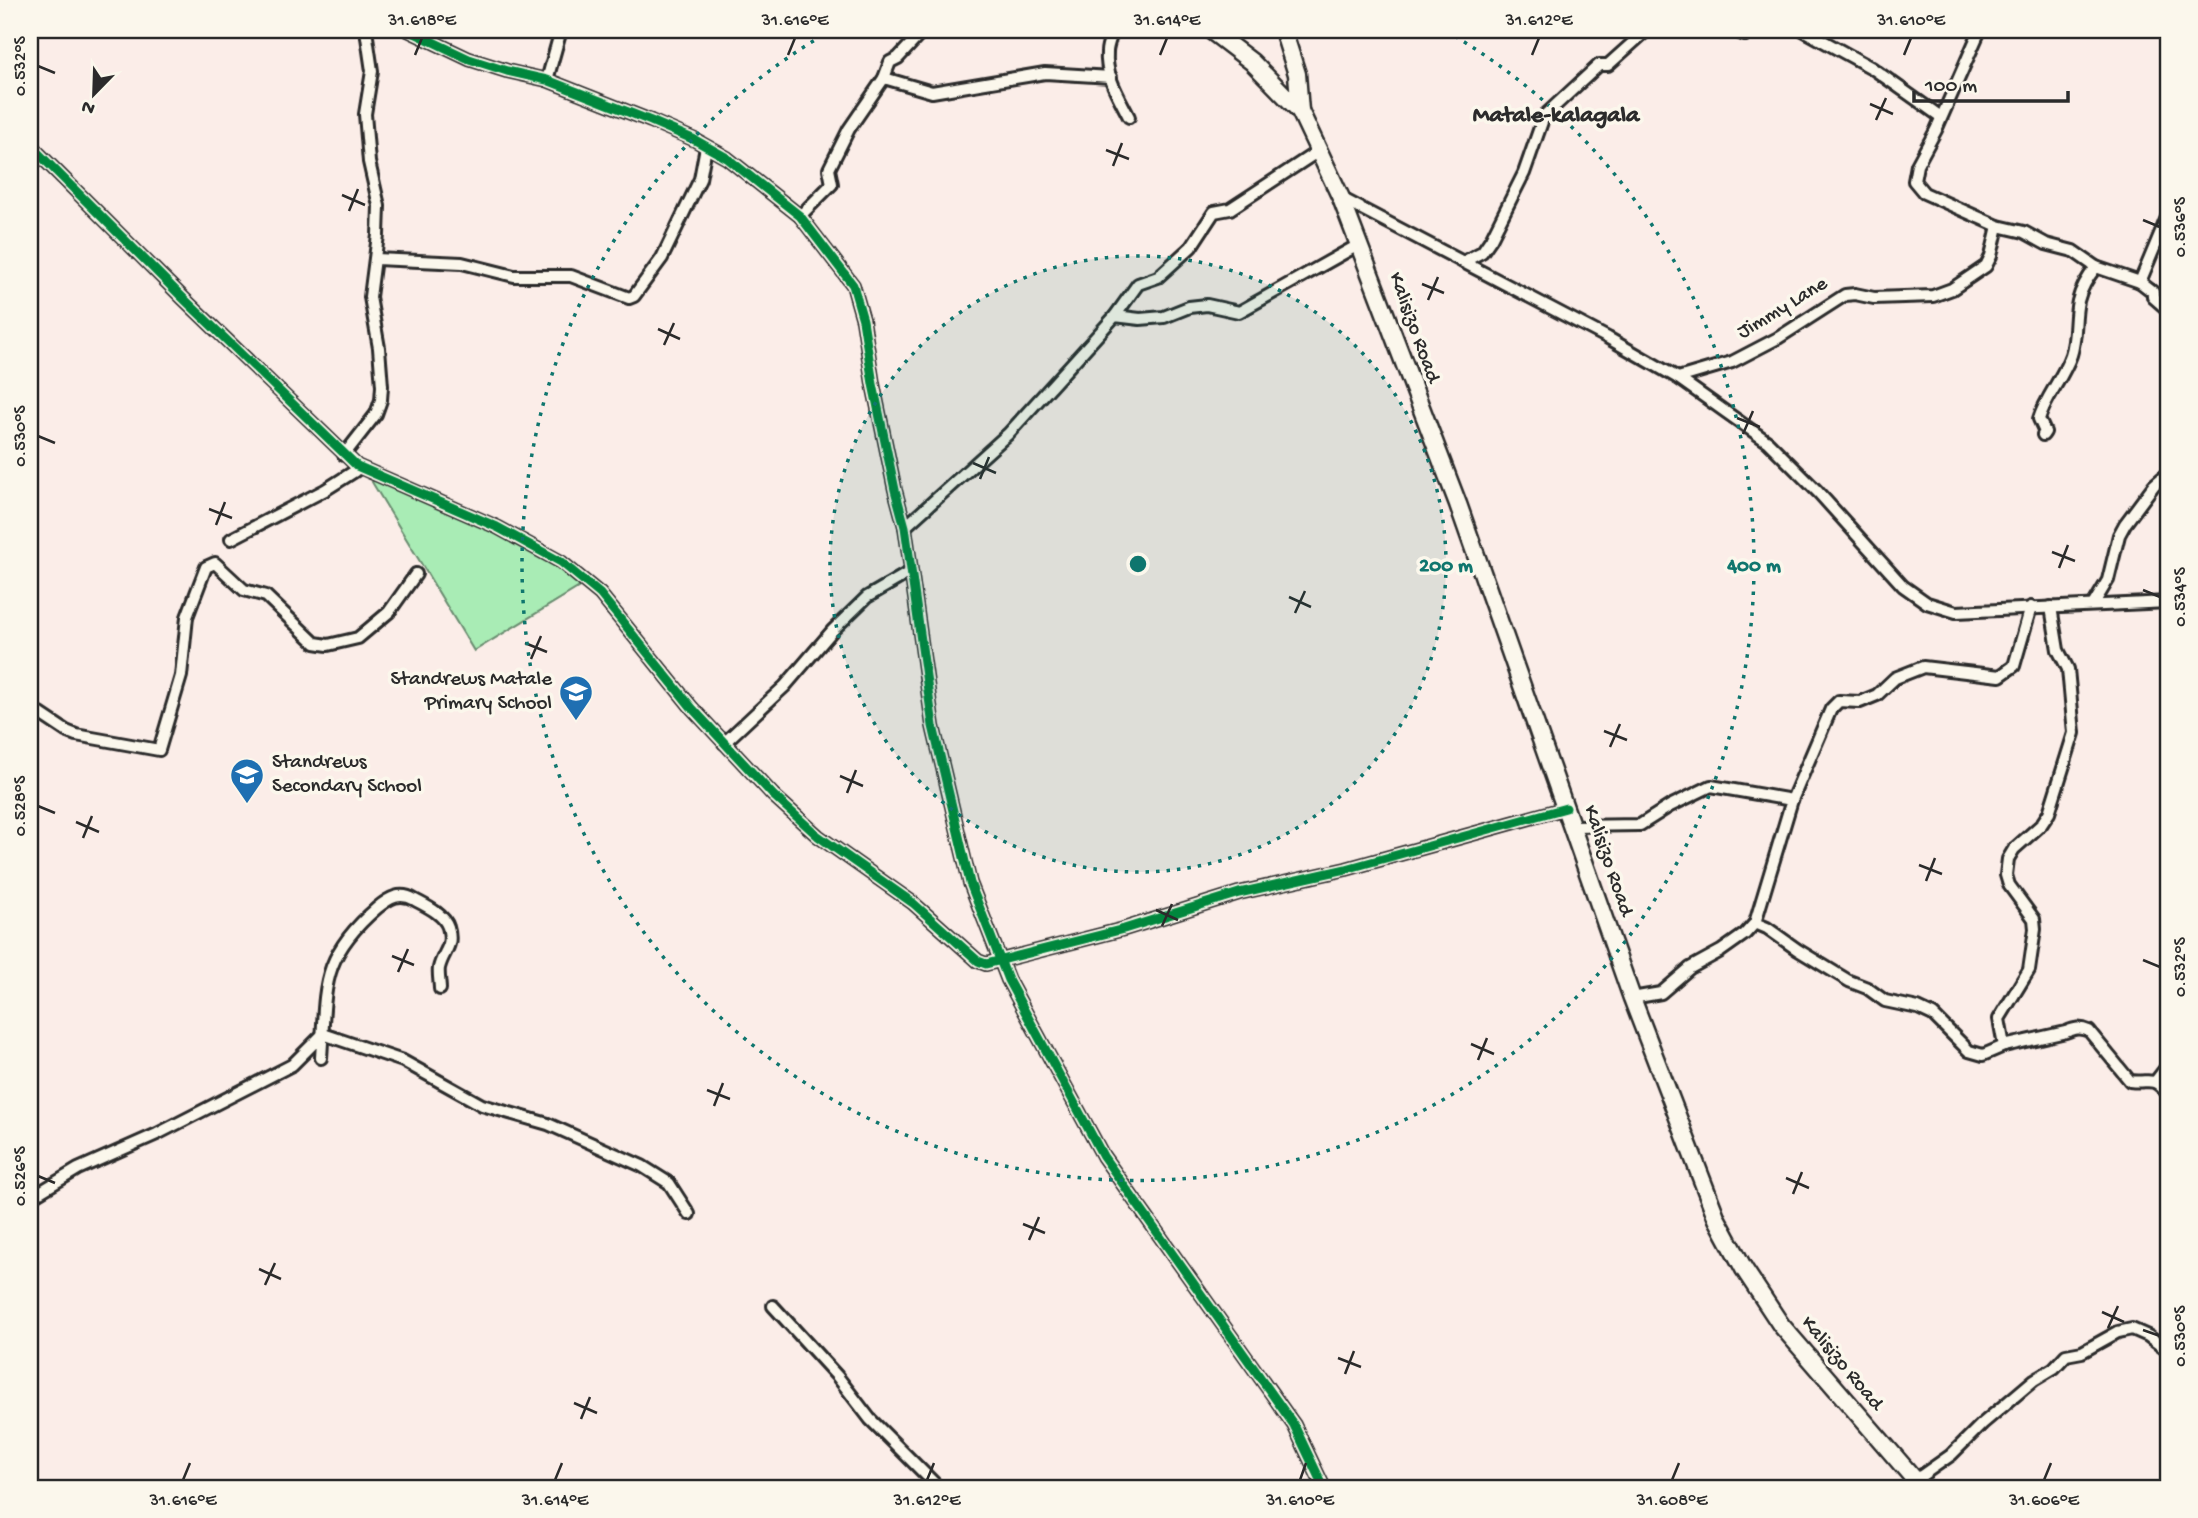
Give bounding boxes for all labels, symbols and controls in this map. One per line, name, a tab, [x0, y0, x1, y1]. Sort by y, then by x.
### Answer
text: 31.618°E	[387, 11, 457, 32]
text: 31.616°E	[760, 11, 829, 32]
text: 31.614°E	[1133, 11, 1201, 32]
text: 31.612°E	[1505, 11, 1573, 32]
text: 31.610°E	[1876, 11, 1946, 32]
text: 0.532°S	[11, 35, 32, 96]
north arrow	[60, 60, 130, 130]
scale bar	[1914, 60, 2068, 104]
text: 100 m	[1924, 75, 1977, 100]
text: N	[79, 93, 99, 119]
district label: Matale-kalagala	[1473, 102, 1641, 131]
text: 0.536°S	[2171, 196, 2192, 257]
street label: Kalisizo Road	[1381, 269, 1445, 388]
street label: Jimmy Lane	[1733, 272, 1834, 346]
text: 0.530°S	[11, 405, 32, 467]
centre of rings	[1126, 552, 1150, 576]
text: 200 m	[1419, 555, 1473, 580]
text: 400 m	[1726, 555, 1781, 580]
text: 0.534°S	[2171, 567, 2192, 627]
place label: Standrews Matale Primary School	[391, 668, 553, 717]
school or university icon: Standrews Matale Primary School	[557, 673, 595, 722]
place label: Standrews Secondary School	[272, 751, 422, 800]
school or university icon: Standrews Secondary School	[228, 756, 266, 805]
text: 0.528°S	[11, 775, 32, 836]
street label: Kalisizo Road	[1576, 802, 1638, 921]
text: 0.532°S	[2171, 936, 2192, 997]
text: 0.526°S	[11, 1145, 32, 1206]
text: 0.530°S	[2171, 1305, 2192, 1367]
street label: Kalisizo Road	[1794, 1312, 1889, 1418]
text: 31.616°E	[148, 1491, 217, 1512]
text: 31.614°E	[521, 1491, 589, 1512]
text: 31.612°E	[893, 1491, 961, 1512]
text: 31.610°E	[1265, 1491, 1335, 1512]
text: 31.608°E	[1636, 1491, 1708, 1512]
text: 31.606°E	[2008, 1491, 2080, 1512]

